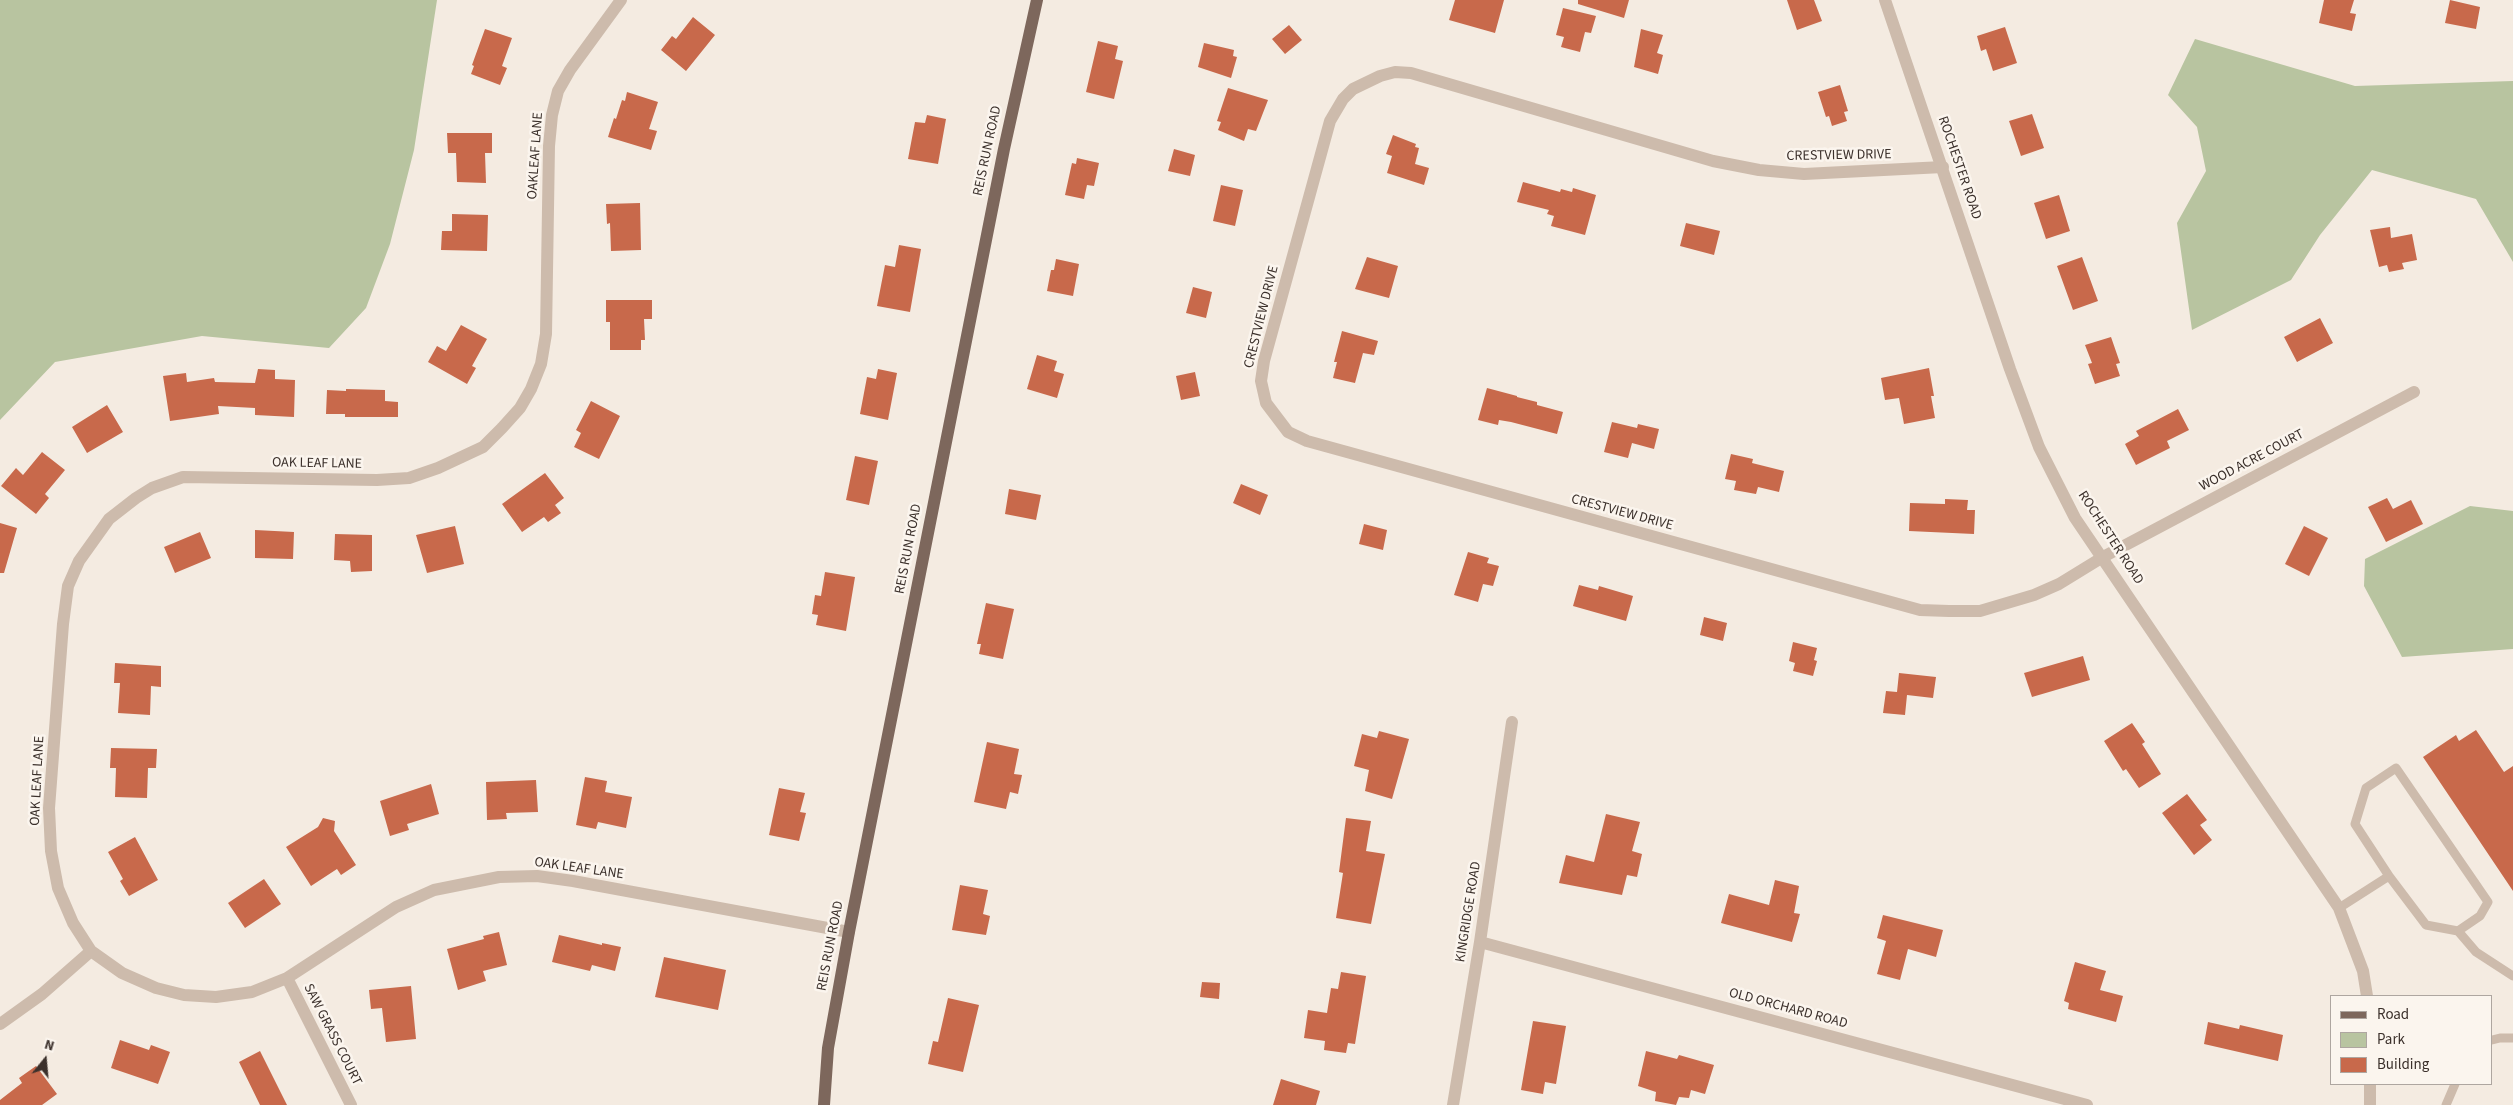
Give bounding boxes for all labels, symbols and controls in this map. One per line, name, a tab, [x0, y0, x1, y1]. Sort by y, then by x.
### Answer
street label: REIS RUN ROAD	[970, 105, 1006, 197]
street label: OAKLEAF LANE	[525, 112, 547, 200]
street label: ROCHESTER ROAD	[1933, 114, 1985, 222]
street label: CRESTVIEW DRIVE	[1786, 147, 1892, 165]
street label: CRESTVIEW DRIVE	[1241, 264, 1283, 370]
street label: WOOD ACRE COURT	[2197, 426, 2307, 496]
street label: OAK LEAF LANE	[272, 455, 362, 473]
street label: ROCHESTER ROAD	[2074, 488, 2146, 588]
street label: CRESTVIEW DRIVE	[1569, 491, 1675, 535]
street label: REIS RUN ROAD	[892, 502, 926, 596]
street label: OAK LEAF LANE	[27, 736, 49, 826]
street label: OAK LEAF LANE	[533, 854, 625, 884]
street label: KINGRIDGE ROAD	[1453, 860, 1485, 964]
street label: REIS RUN ROAD	[814, 899, 848, 993]
street label: SAW GRASS COURT	[299, 981, 365, 1089]
street label: OLD ORCHARD ROAD	[1727, 985, 1849, 1033]
legend	[2330, 995, 2493, 1085]
text: Road	[2377, 1004, 2409, 1025]
text: Park	[2377, 1029, 2405, 1050]
north arrow	[20, 1035, 70, 1085]
text: N	[42, 1035, 57, 1057]
text: Building	[2377, 1054, 2429, 1075]

